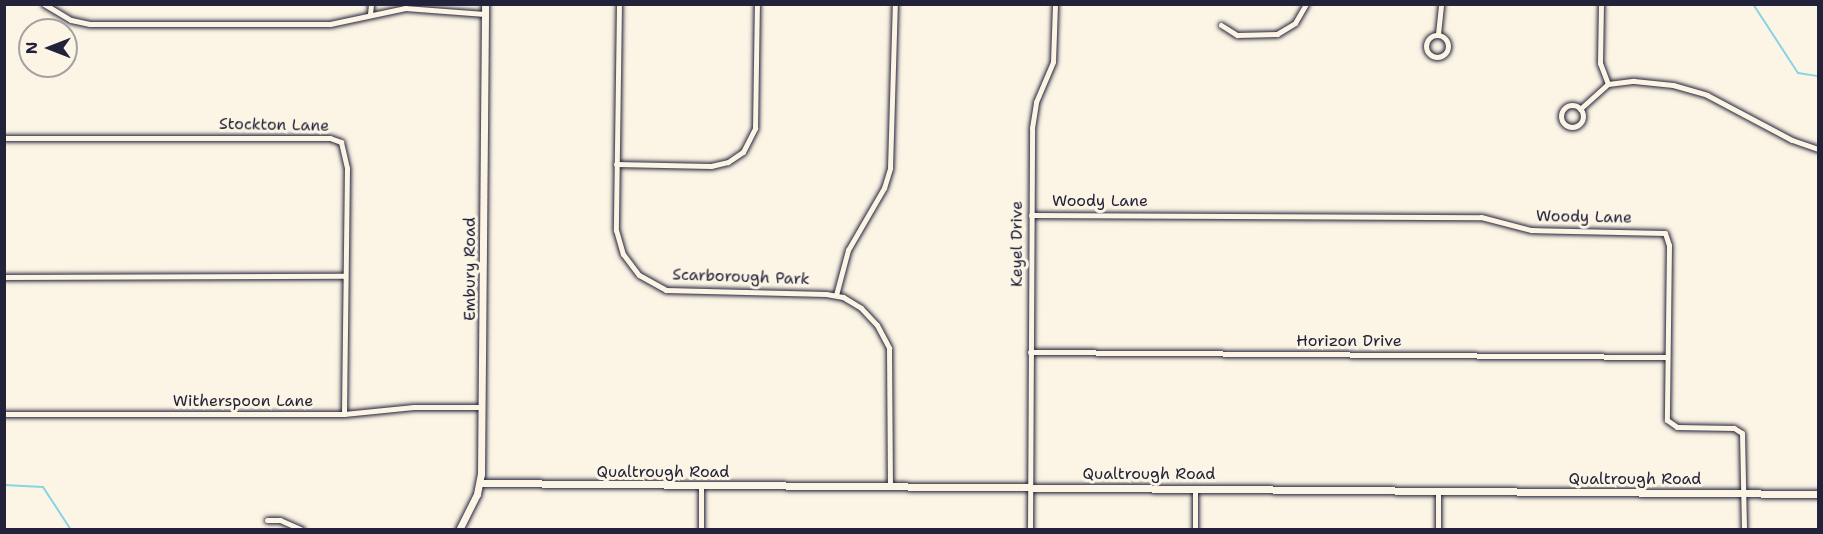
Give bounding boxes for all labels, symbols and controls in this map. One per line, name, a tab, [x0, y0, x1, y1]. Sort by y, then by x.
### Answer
north arrow	[18, 18, 78, 78]
text: N	[21, 42, 42, 54]
street label: Stockton Lane	[219, 114, 329, 136]
street label: Woody Lane	[1052, 191, 1148, 211]
street label: Keyel Drive	[1007, 201, 1027, 287]
street label: Woody Lane	[1536, 207, 1632, 227]
street label: Embury Road	[460, 217, 480, 321]
street label: Scarborough Park	[672, 265, 810, 289]
street label: Horizon Drive	[1296, 331, 1402, 351]
street label: Witherspoon Lane	[173, 391, 313, 411]
street label: Qualtrough Road	[596, 462, 730, 482]
street label: Qualtrough Road	[1082, 464, 1216, 484]
street label: Qualtrough Road	[1568, 469, 1702, 489]

